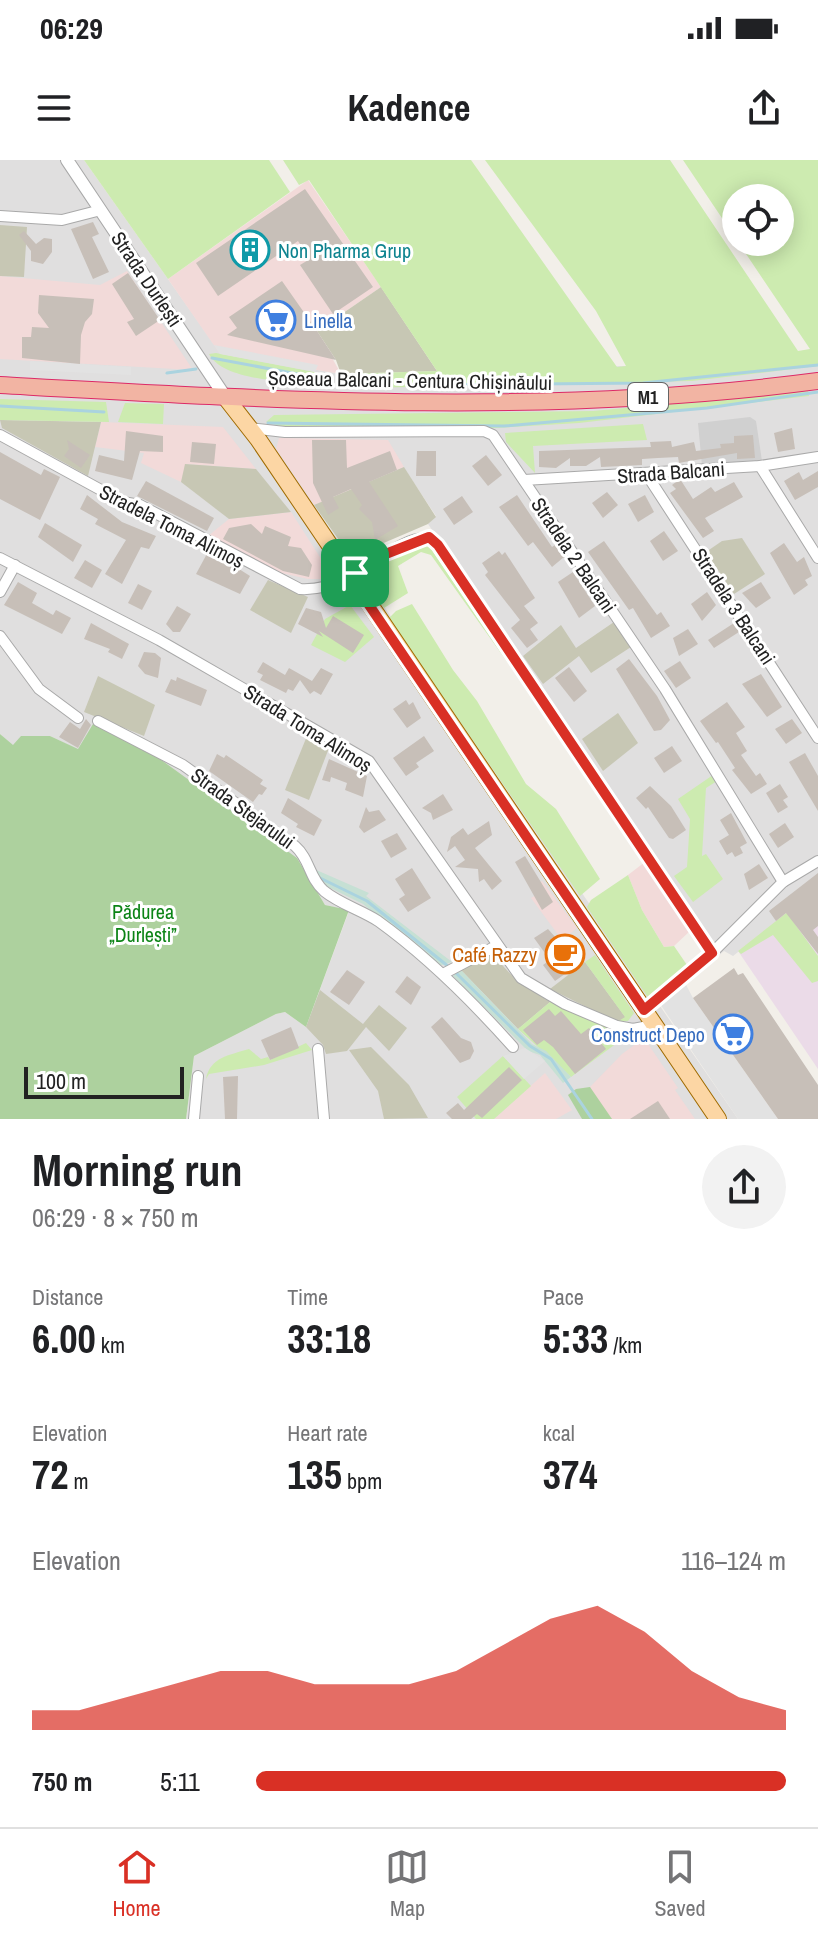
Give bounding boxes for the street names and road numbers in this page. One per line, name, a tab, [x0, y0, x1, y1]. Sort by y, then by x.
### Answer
street label: Strada Durlești	[105, 226, 189, 332]
street label: Șoseaua Balcani - Centura Chișinăului	[268, 364, 552, 396]
road number: M1	[628, 383, 668, 411]
street label: Strada Balcani	[616, 455, 726, 489]
street label: Stradela Toma Alimoș	[95, 478, 249, 574]
street label: Stradela 2 Balcani	[525, 492, 623, 618]
street label: Stradela 3 Balcani	[686, 542, 782, 670]
street label: Strada Toma Alimoș	[239, 678, 377, 778]
street label: Strada Stejarului	[186, 761, 300, 855]

